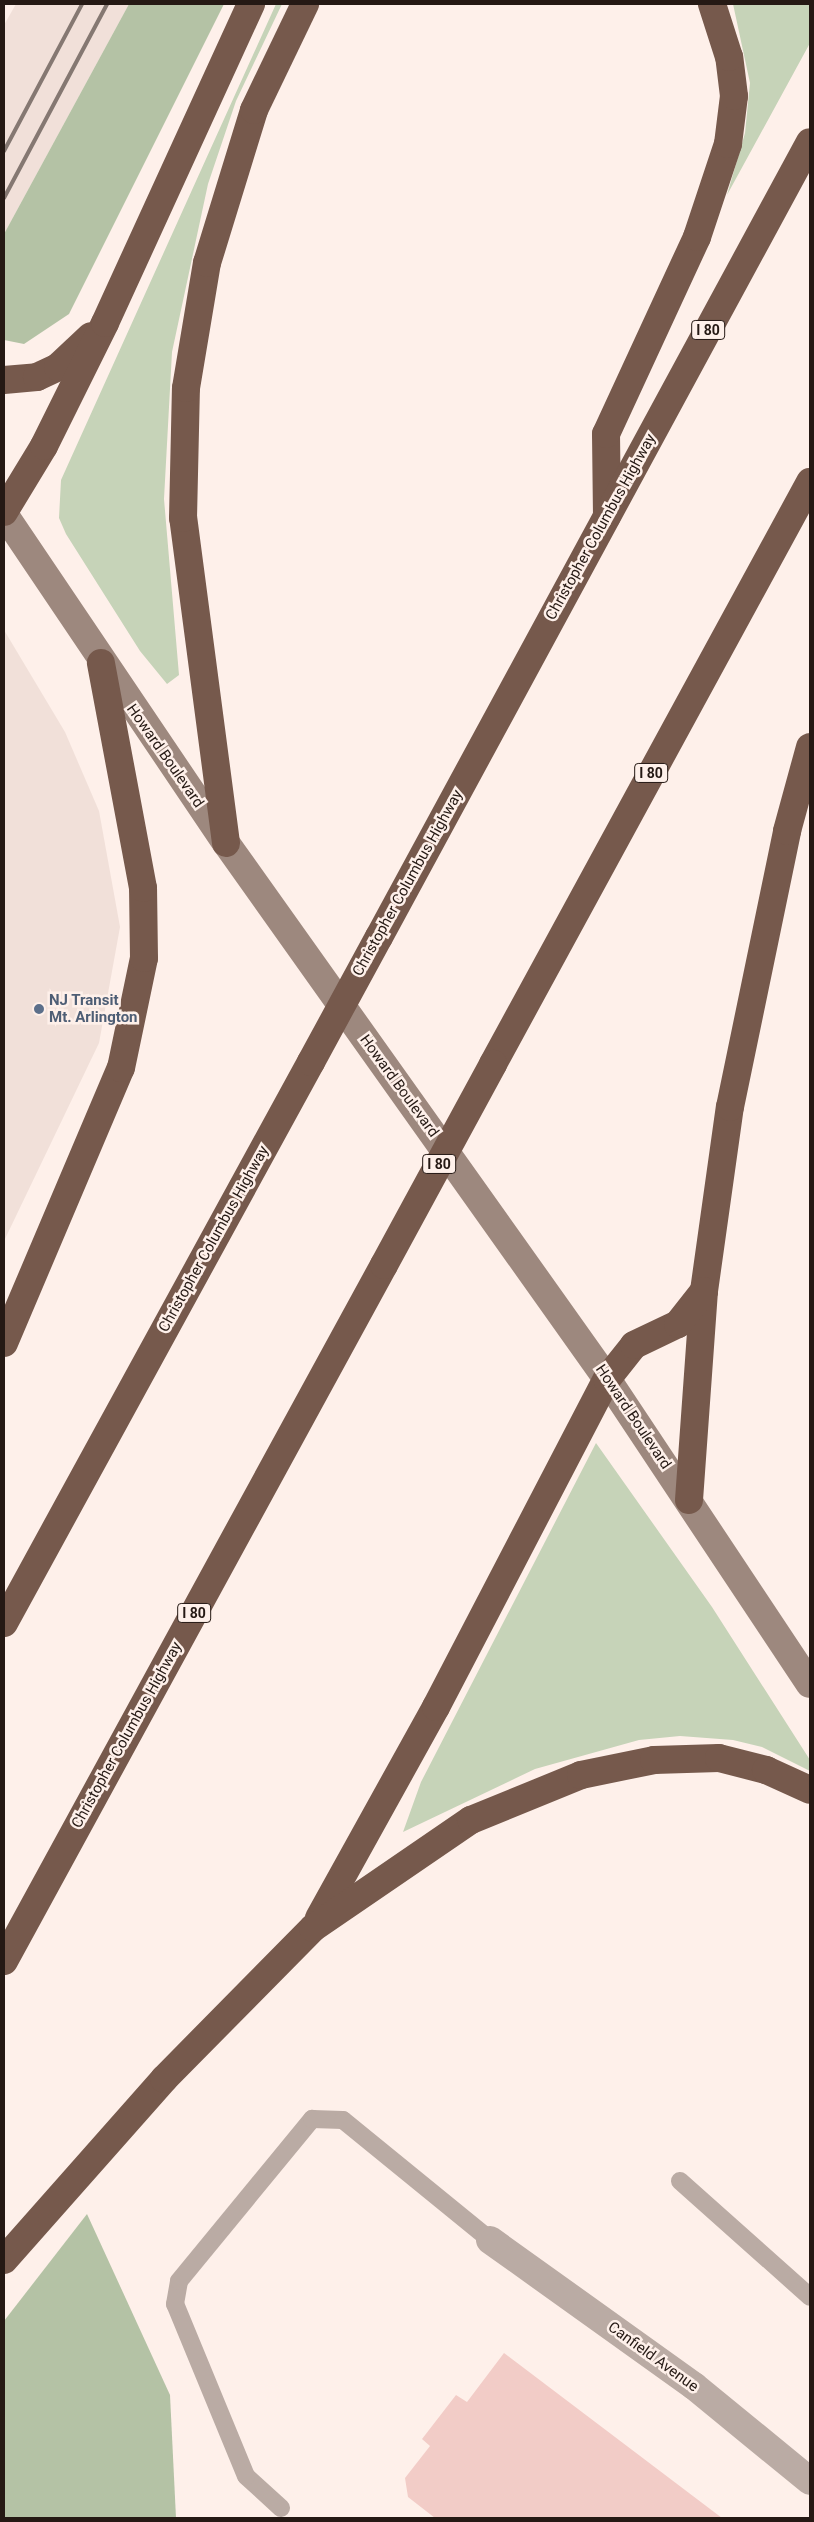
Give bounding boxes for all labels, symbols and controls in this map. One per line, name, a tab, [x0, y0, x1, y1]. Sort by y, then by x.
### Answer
road number: I 80	[690, 318, 726, 342]
street label: Christopher Columbus Highway	[542, 431, 660, 623]
street label: Howard Boulevard	[123, 701, 207, 811]
road number: I 80	[634, 761, 668, 784]
street label: Christopher Columbus Highway	[349, 787, 467, 979]
place label: NJ Transit Mt. Arlington	[49, 991, 138, 1026]
marker: NJ Transit Mt. Arlington	[33, 1003, 45, 1015]
street label: Howard Boulevard	[356, 1031, 442, 1141]
street label: Christopher Columbus Highway	[155, 1143, 273, 1335]
road number: I 80	[422, 1152, 456, 1176]
street label: Howard Boulevard	[591, 1361, 675, 1473]
road number: I 80	[176, 1602, 212, 1625]
street label: Christopher Columbus Highway	[68, 1639, 186, 1831]
street label: Canfield Avenue	[604, 2318, 702, 2396]

